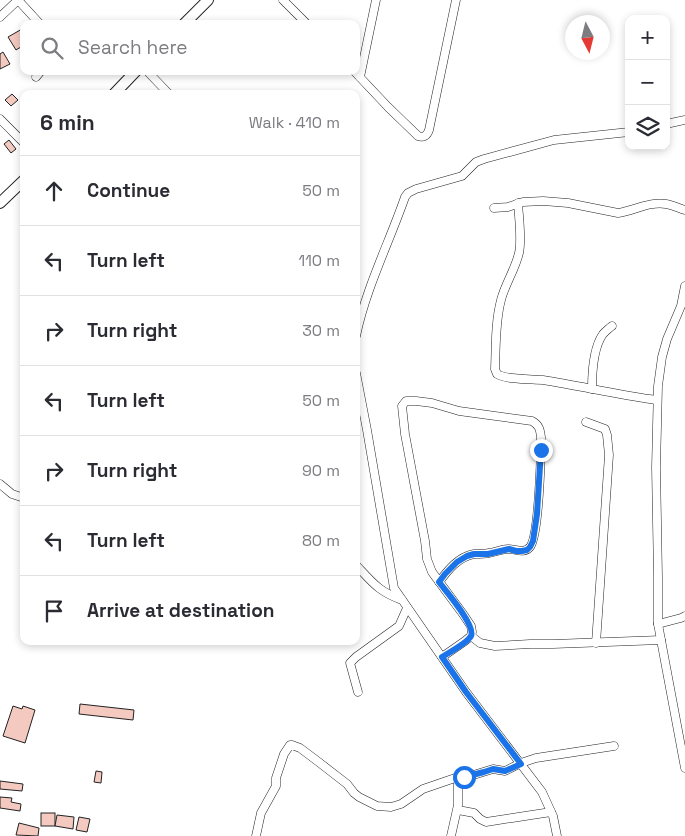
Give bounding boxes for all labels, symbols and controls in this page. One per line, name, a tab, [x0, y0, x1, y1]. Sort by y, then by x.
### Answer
north arrow	[565, 15, 610, 60]
map controls	[625, 15, 670, 150]
button: +	[625, 15, 670, 60]
search box	[20, 20, 360, 75]
icon: search	[38, 34, 66, 62]
text: Search here	[78, 35, 188, 60]
button: −	[625, 60, 670, 105]
button: layers	[625, 105, 670, 150]
text: 6 min	[40, 109, 95, 136]
text: Walk · 410 m	[249, 112, 340, 133]
icon: ahead	[40, 177, 68, 205]
text: Continue	[87, 178, 170, 203]
text: 50 m	[302, 180, 340, 201]
icon: left	[40, 247, 68, 275]
text: Turn left	[87, 248, 165, 273]
text: 110 m	[298, 250, 340, 271]
icon: right	[40, 317, 68, 345]
text: Turn right	[87, 318, 177, 343]
text: 30 m	[302, 320, 340, 341]
icon: left	[40, 387, 68, 415]
text: Turn left	[87, 388, 165, 413]
text: 50 m	[302, 390, 340, 411]
route end	[530, 439, 553, 462]
icon: right	[40, 457, 68, 485]
text: Turn right	[87, 458, 177, 483]
text: 90 m	[302, 460, 340, 481]
icon: left	[40, 527, 68, 555]
text: Turn left	[87, 528, 165, 553]
text: 80 m	[302, 530, 340, 551]
icon: arrive	[40, 597, 68, 625]
text: Arrive at destination	[87, 598, 275, 623]
route start	[453, 766, 476, 789]

